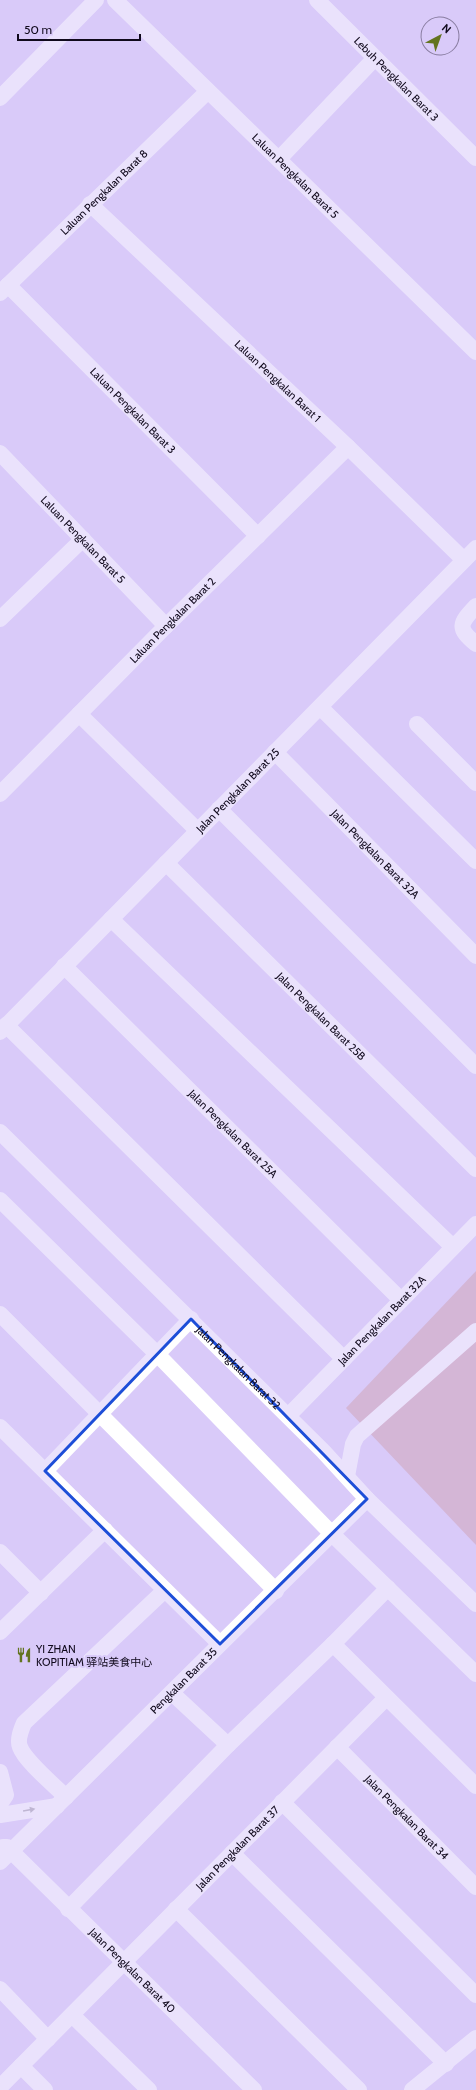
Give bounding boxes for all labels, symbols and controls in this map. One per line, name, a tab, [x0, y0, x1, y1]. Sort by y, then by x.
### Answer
scale bar	[18, 16, 140, 42]
north arrow	[420, 16, 460, 56]
text: N	[439, 21, 454, 36]
text: 50 m	[24, 22, 52, 37]
street label: Lebuh Pengkalan Barat 3	[351, 34, 442, 124]
street label: Laluan Pengkalan Barat 5	[249, 130, 342, 221]
street label: Laluan Pengkalan Barat 8	[57, 146, 151, 238]
street label: Laluan Pengkalan Barat 1	[232, 337, 324, 425]
street label: Laluan Pengkalan Barat 3	[87, 364, 179, 456]
street label: Laluan Pengkalan Barat 5	[38, 493, 128, 586]
street label: Laluan Pengkalan Barat 2	[127, 574, 219, 666]
street label: Jalan Pengkalan Barat 25	[192, 745, 282, 836]
street label: Jalan Pengkalan Barat 32A	[328, 806, 423, 902]
street label: Jalan Pengkalan Barat 25B	[273, 968, 369, 1063]
street label: Jalan Pengkalan Barat 25A	[185, 1086, 281, 1181]
street label: Jalan Pengkalan Barat 32A	[334, 1272, 429, 1369]
street label: Jalan Pengkalan Barat 32	[193, 1322, 284, 1412]
place label: YI ZHAN KOPITIAM 驿站美食中心	[35, 1642, 152, 1669]
street label: Pengkalan Barat 35	[147, 1644, 220, 1717]
restaurant icon: YI ZHAN KOPITIAM 驿站美食中心	[15, 1646, 33, 1664]
street label: Jalan Pengkalan Barat 34	[361, 1771, 452, 1863]
street label: Jalan Pengkalan Barat 37	[192, 1803, 282, 1893]
one-way arrow	[23, 1807, 35, 1813]
street label: Jalan Pengkalan Barat 40	[86, 1924, 179, 2016]

